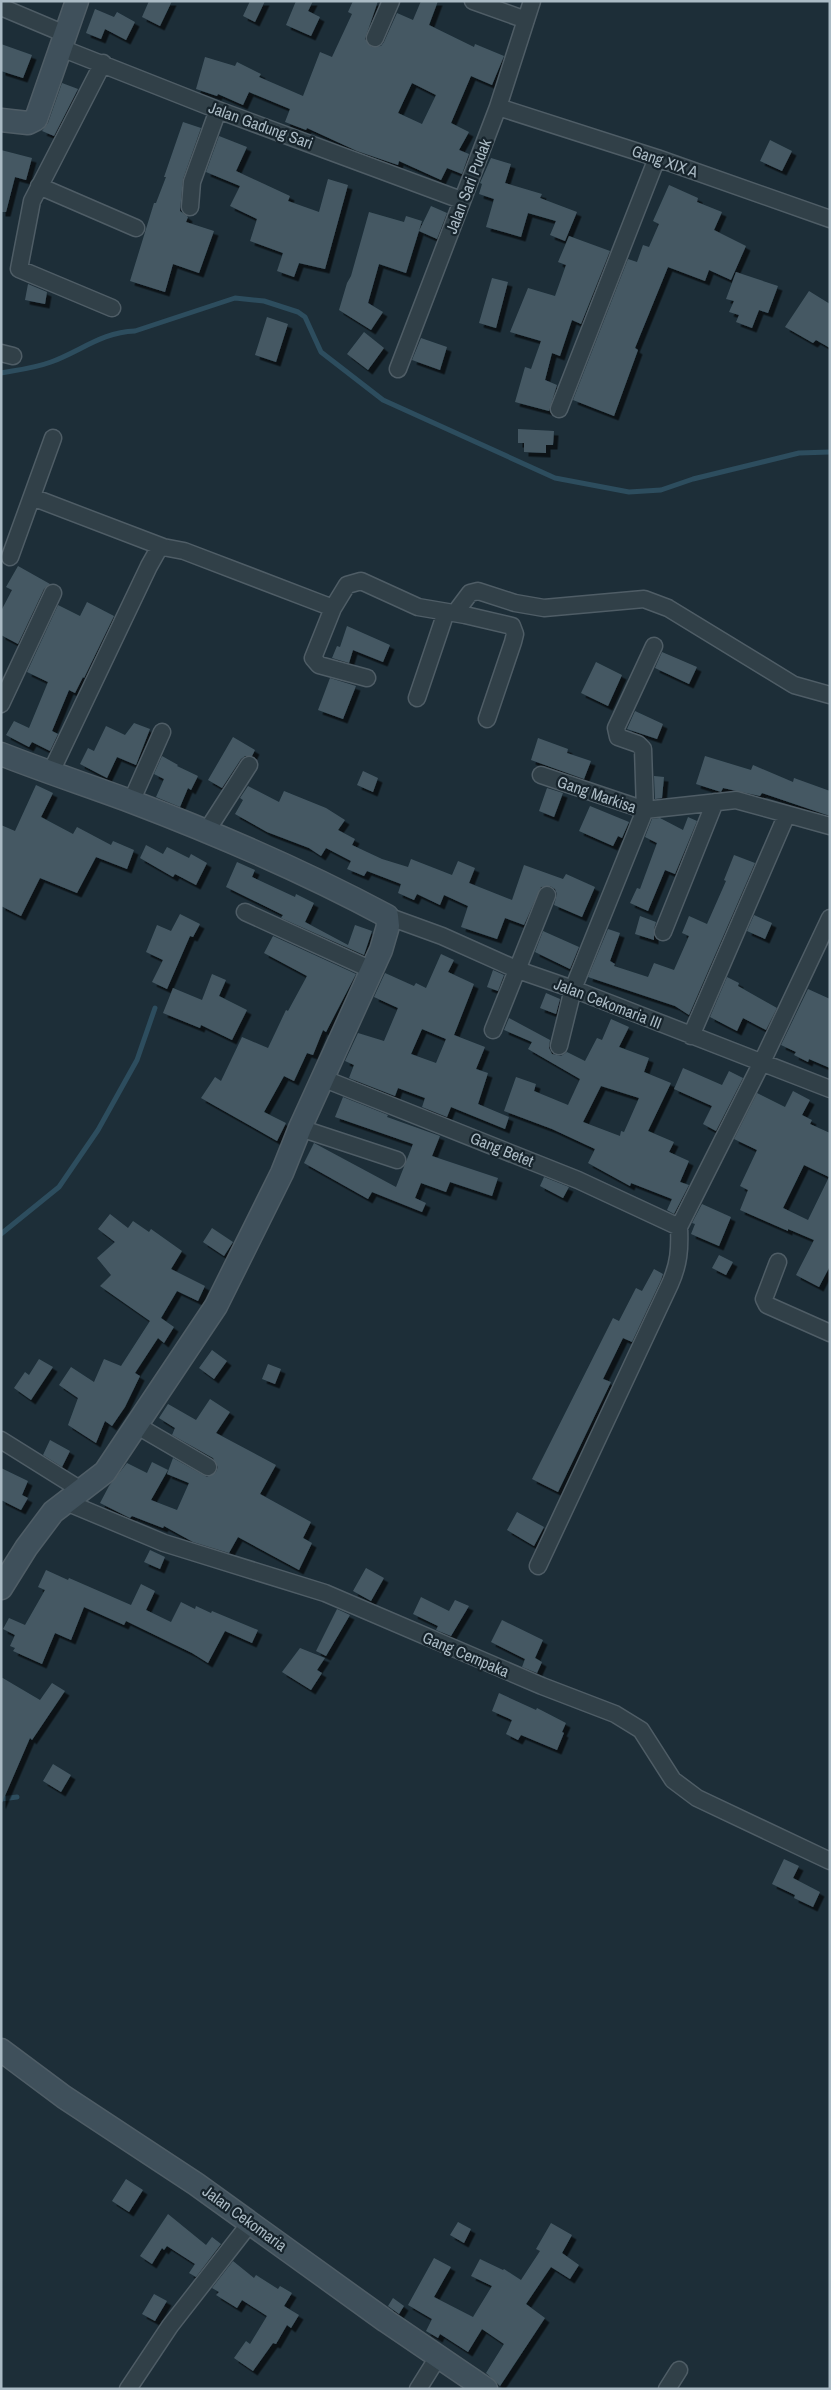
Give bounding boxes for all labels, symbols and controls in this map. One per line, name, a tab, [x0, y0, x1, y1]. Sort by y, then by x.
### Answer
street label: Jalan Gadung Sari	[206, 96, 316, 154]
street label: Jalan Sari Pudak	[440, 135, 496, 237]
street label: Gang XIX A	[629, 139, 701, 183]
street label: Gang Markisa	[554, 770, 640, 818]
street label: Jalan Cekomaria III	[551, 972, 665, 1034]
street label: Gang Betet	[467, 1126, 537, 1172]
street label: Gang Cempaka	[419, 1626, 513, 1682]
street label: Jalan Cekomaria	[198, 2180, 292, 2256]

